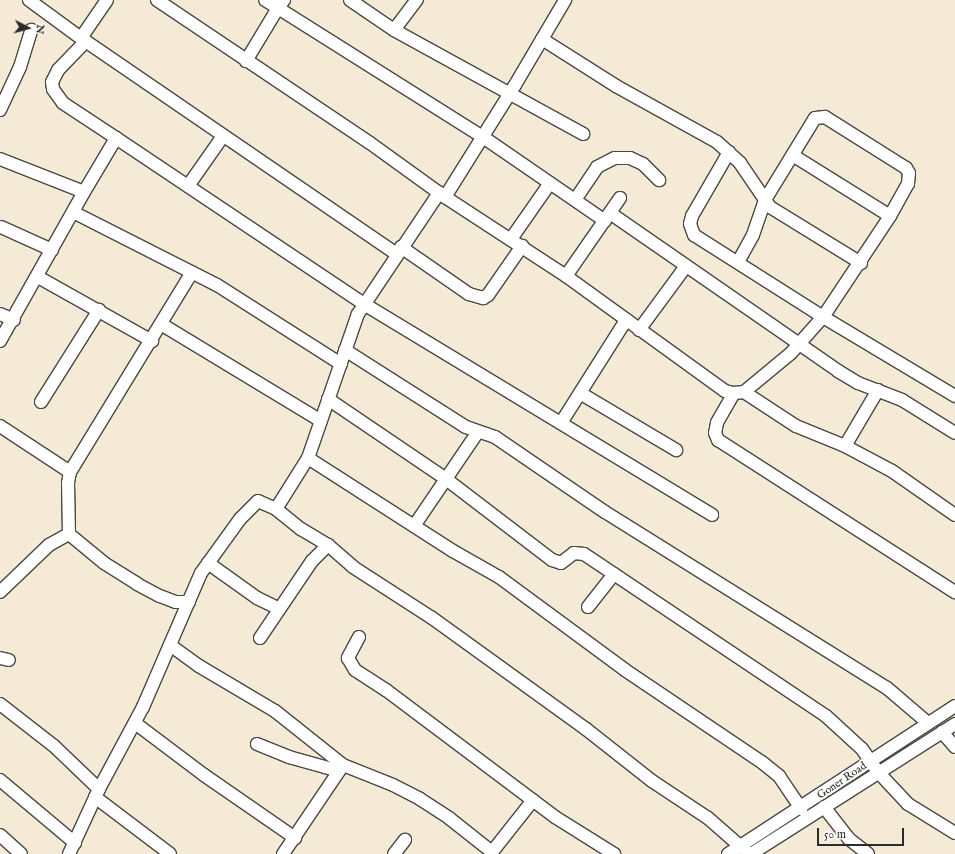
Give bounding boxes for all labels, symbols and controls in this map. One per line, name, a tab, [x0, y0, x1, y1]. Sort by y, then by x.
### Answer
north arrow	[8, 8, 48, 48]
text: N	[32, 24, 47, 35]
street label: Goner Road	[815, 760, 869, 802]
scale bar	[819, 820, 906, 846]
text: 50 m	[824, 827, 846, 842]

